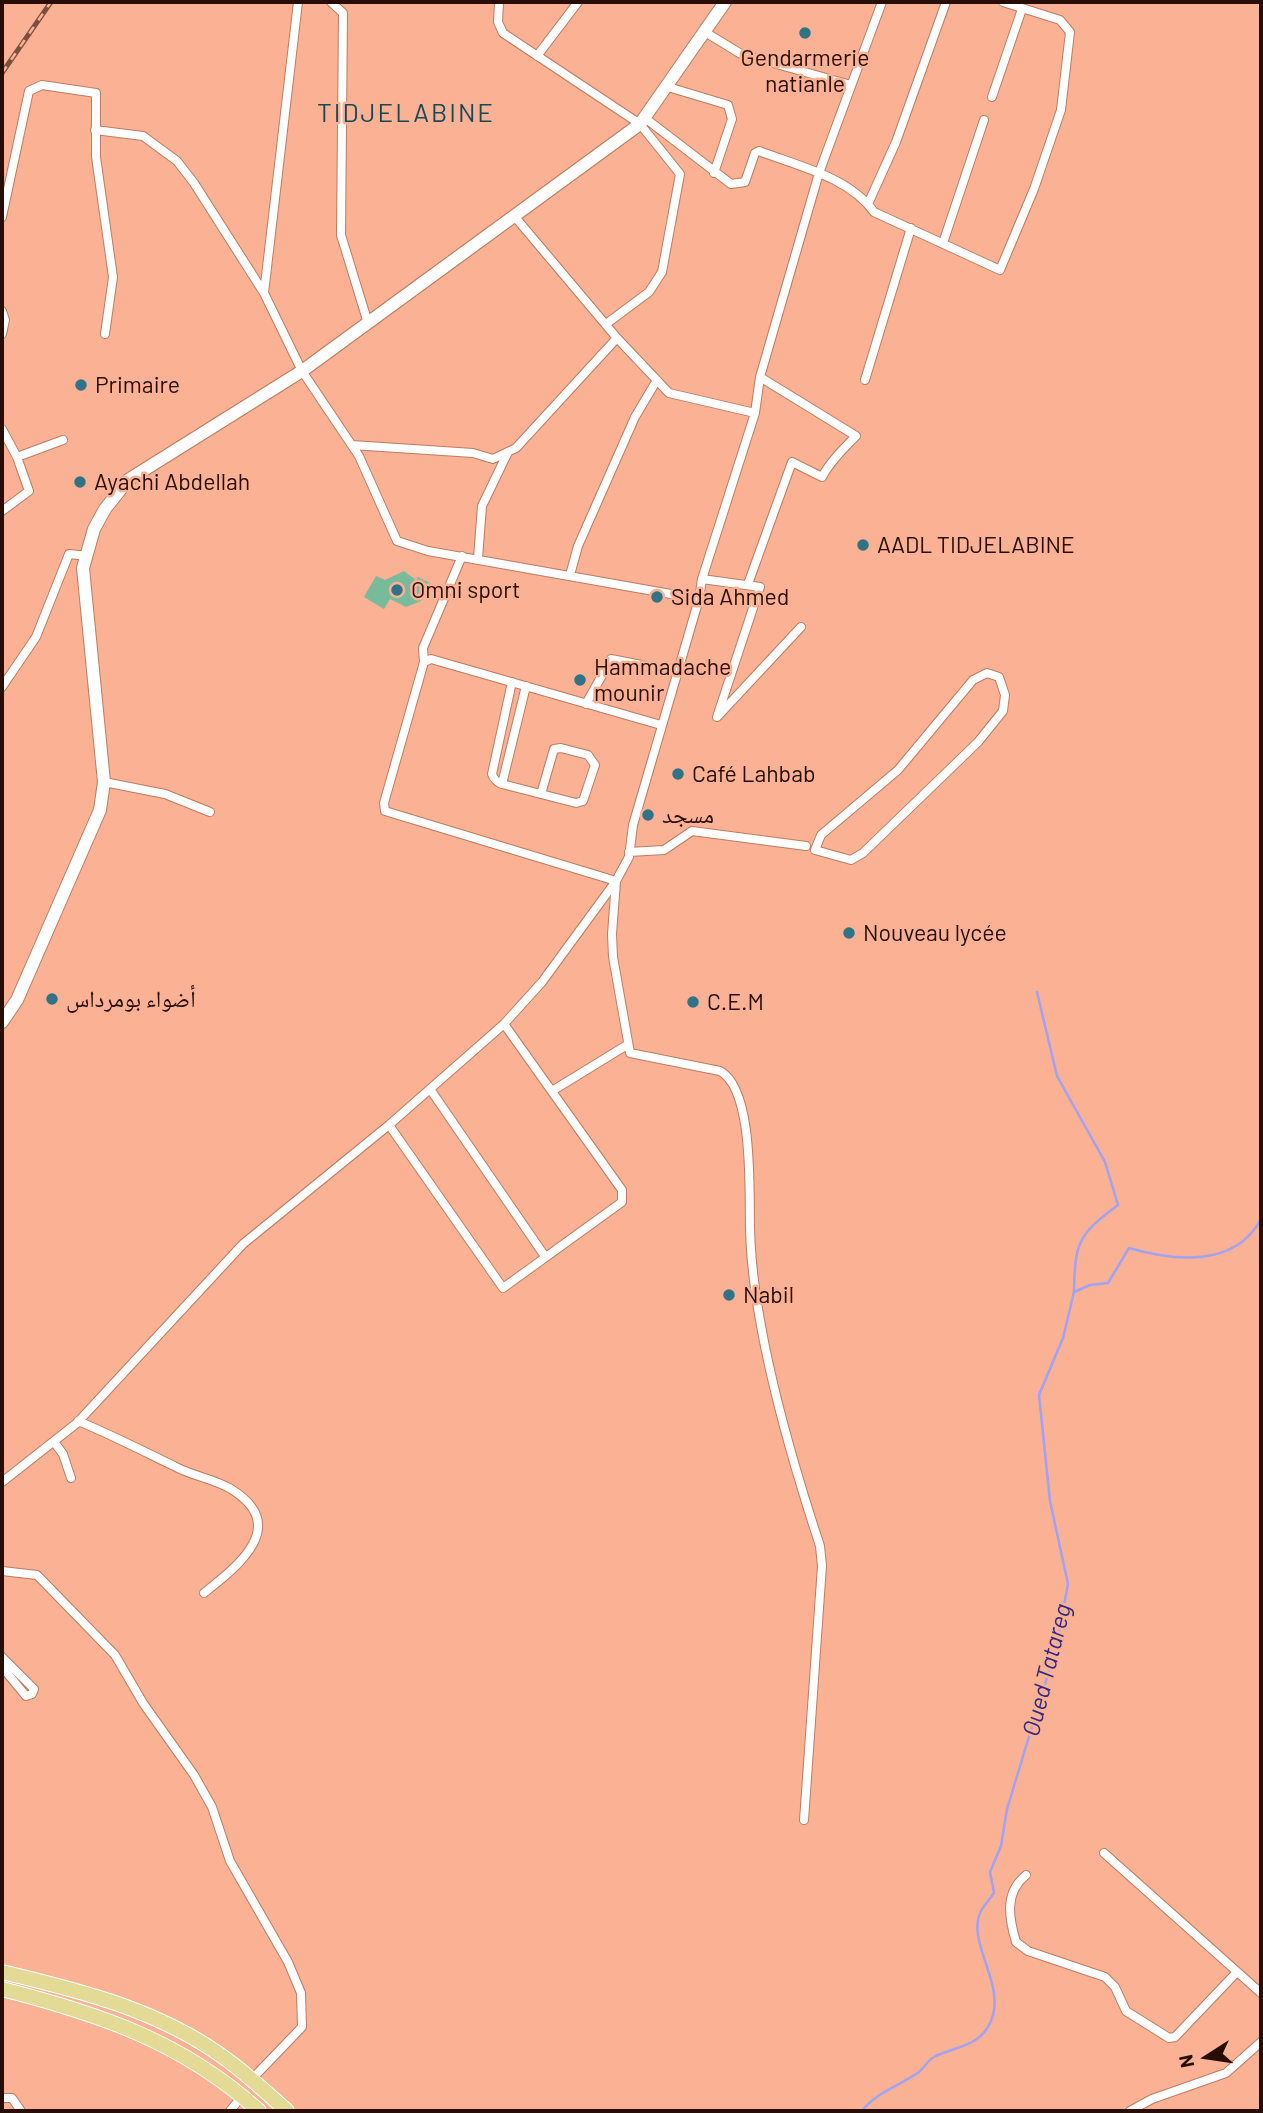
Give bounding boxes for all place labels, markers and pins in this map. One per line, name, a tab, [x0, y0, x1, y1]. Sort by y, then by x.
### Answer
marker: Gendarmerie natianle	[797, 25, 813, 41]
place label: Gendarmerie natianle	[741, 44, 869, 98]
place label: Primaire	[95, 371, 180, 399]
marker: Primaire	[73, 377, 89, 393]
place label: Ayachi Abdellah	[94, 468, 250, 496]
marker: Ayachi Abdellah	[72, 474, 88, 490]
place label: AADL TIDJELABINE	[877, 531, 1075, 559]
marker: AADL TIDJELABINE	[855, 537, 871, 553]
place label: Omni sport	[411, 576, 520, 604]
marker: Omni sport	[389, 582, 405, 598]
place label: Sida Ahmed	[671, 583, 789, 611]
marker: Sida Ahmed	[649, 589, 665, 605]
place label: Hammadache mounir	[594, 653, 731, 707]
marker: Hammadache mounir	[572, 672, 588, 688]
place label: Café Lahbab	[692, 760, 815, 788]
marker: Café Lahbab	[670, 766, 686, 782]
place label: مسجد	[662, 801, 714, 829]
marker: مسجد	[640, 807, 656, 823]
place label: Nouveau lycée	[863, 919, 1007, 947]
marker: Nouveau lycée	[841, 925, 857, 941]
place label: أضواء بومرداس	[66, 985, 196, 1013]
place label: C.E.M	[707, 988, 764, 1016]
marker: أضواء بومرداس	[44, 991, 60, 1007]
marker: C.E.M	[685, 994, 701, 1010]
place label: Nabil	[743, 1281, 794, 1309]
marker: Nabil	[721, 1287, 737, 1303]

